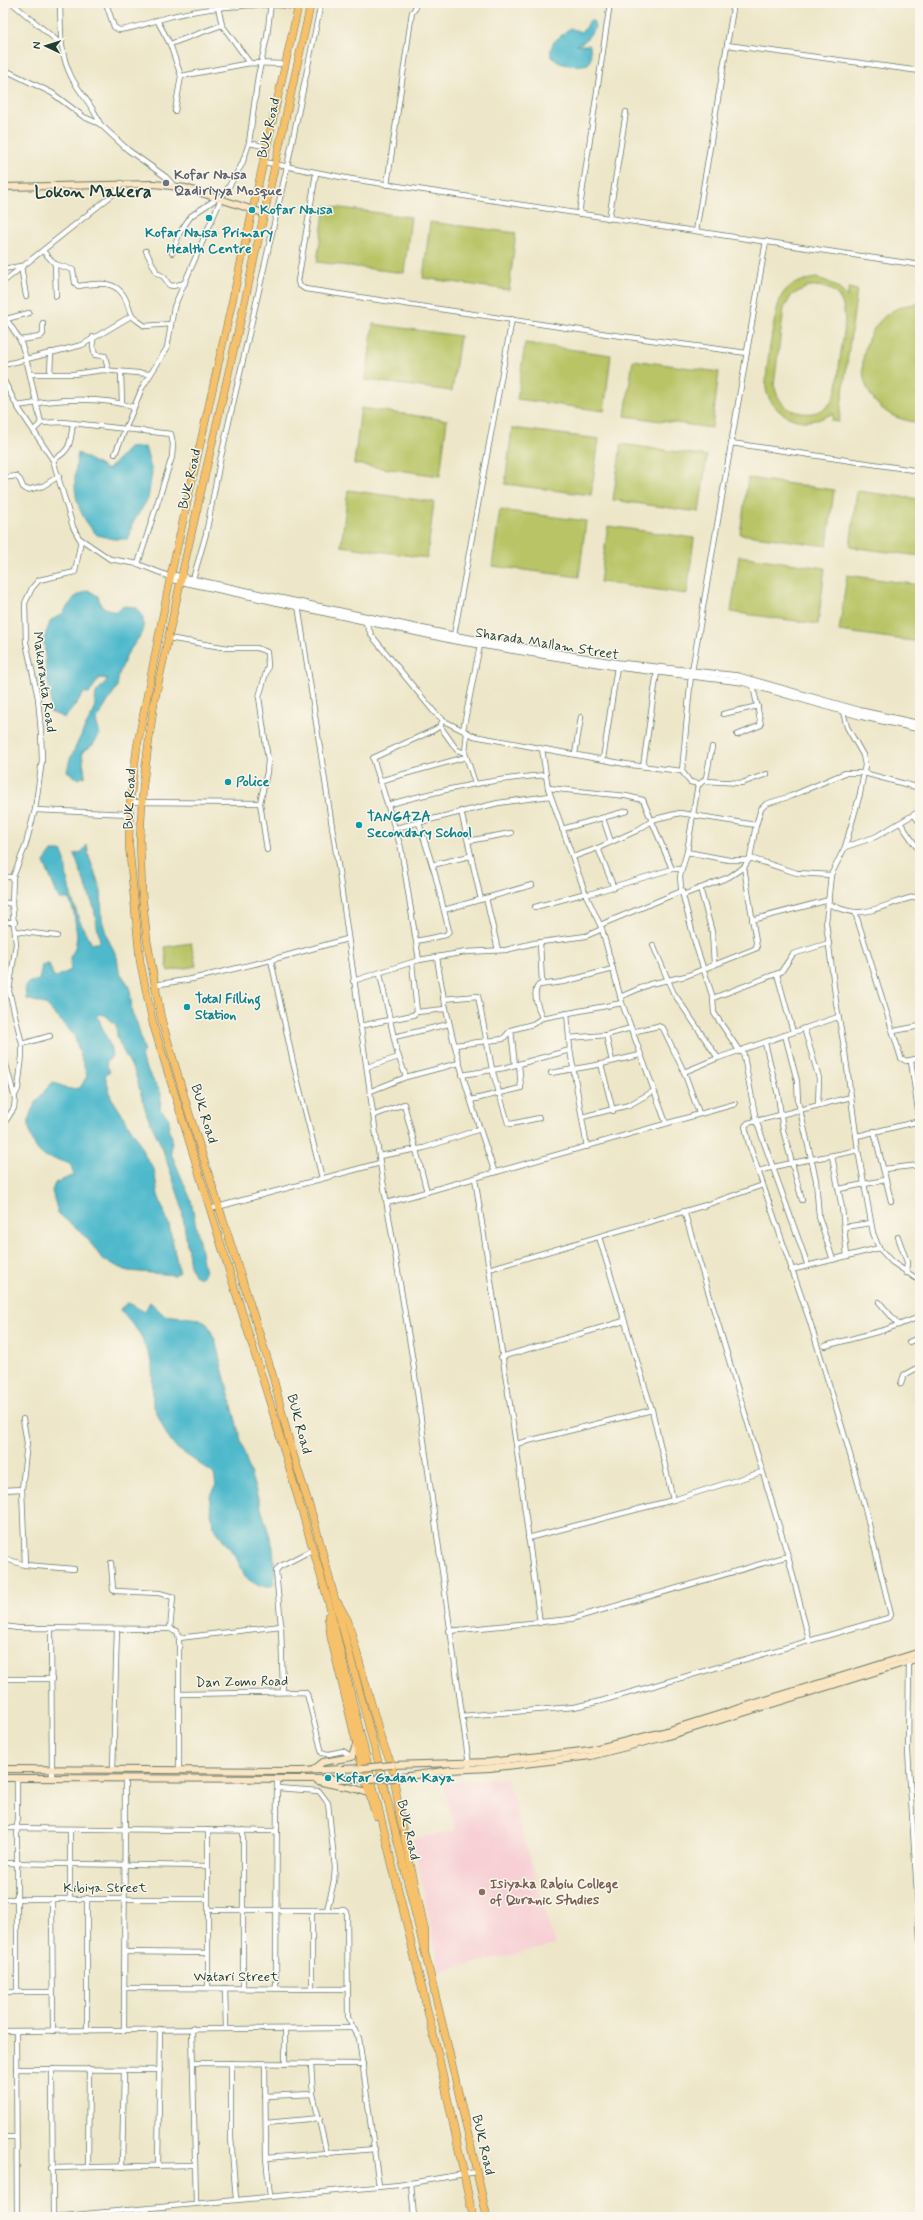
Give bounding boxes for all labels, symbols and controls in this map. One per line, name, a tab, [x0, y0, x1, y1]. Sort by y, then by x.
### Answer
north arrow	[26, 26, 66, 66]
text: N	[30, 41, 44, 50]
street label: BUK Road	[253, 96, 285, 160]
place label: Kofar Naisa Qadiriyya Mosque	[174, 166, 282, 200]
marker: Kofar Naisa Qadiriyya Mosque	[161, 178, 171, 188]
district label: Lokon Makera	[34, 180, 152, 204]
place label: Kofar Naisa	[260, 201, 333, 219]
marker: Kofar Naisa	[247, 205, 257, 215]
marker: Kofar Naisa Primary Health Centre	[204, 213, 214, 223]
place label: Kofar Naisa Primary Health Centre	[145, 224, 273, 258]
street label: BUK Road	[174, 447, 206, 511]
street label: Sharada Mallam Street	[474, 624, 620, 664]
street label: Makaranta Road	[28, 630, 60, 734]
street label: BUK Road	[119, 768, 141, 830]
place label: Police	[236, 773, 270, 791]
marker: Police	[223, 777, 233, 787]
place label: TANGAZA Secondary School	[367, 808, 472, 842]
marker: TANGAZA Secondary School	[354, 820, 364, 830]
place label: Total Filling Station	[195, 990, 261, 1024]
marker: Total Filling Station	[182, 1002, 192, 1012]
street label: BUK Road	[186, 1082, 222, 1146]
street label: BUK Road	[282, 1392, 316, 1456]
street label: Dan Zomo Road	[196, 1672, 288, 1692]
place label: Kofar Gadan Kaya	[336, 1769, 455, 1787]
marker: Kofar Gadan Kaya	[323, 1773, 333, 1783]
street label: BUK Road	[392, 1798, 424, 1862]
place label: Isiyaka Rabiu College of Quranic Studies	[490, 1875, 618, 1909]
street label: Kibiya Street	[63, 1879, 147, 1897]
marker: Isiyaka Rabiu College of Quranic Studies	[477, 1887, 487, 1897]
street label: Watari Street	[194, 1968, 279, 1986]
street label: BUK Road	[467, 2113, 499, 2177]

